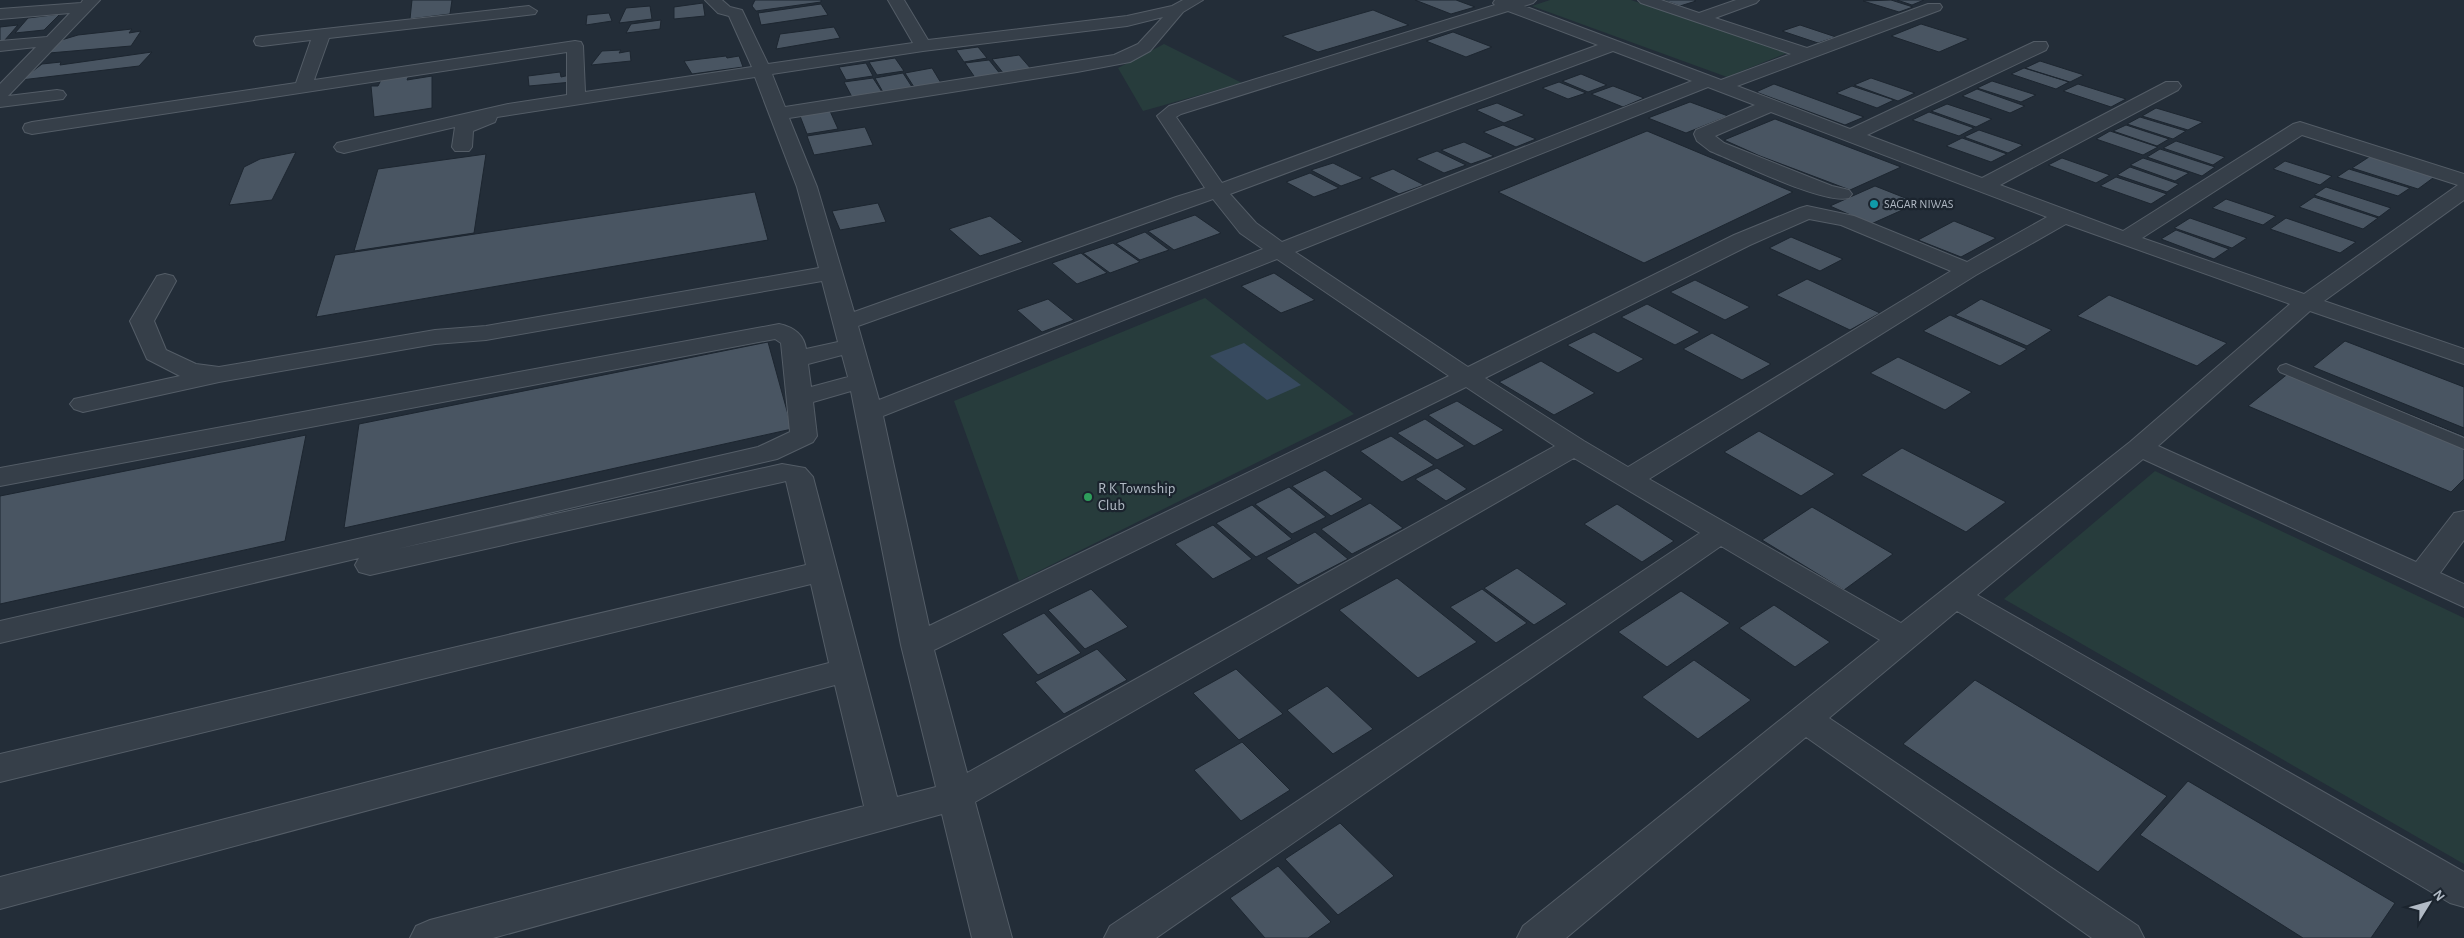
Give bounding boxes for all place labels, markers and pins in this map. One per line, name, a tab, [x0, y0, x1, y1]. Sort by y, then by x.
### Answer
marker: SAGAR NIWAS	[1868, 198, 1880, 210]
place label: SAGAR NIWAS	[1884, 198, 1954, 210]
place label: R K Township Club	[1098, 481, 1175, 513]
marker: R K Township Club	[1082, 491, 1094, 503]

